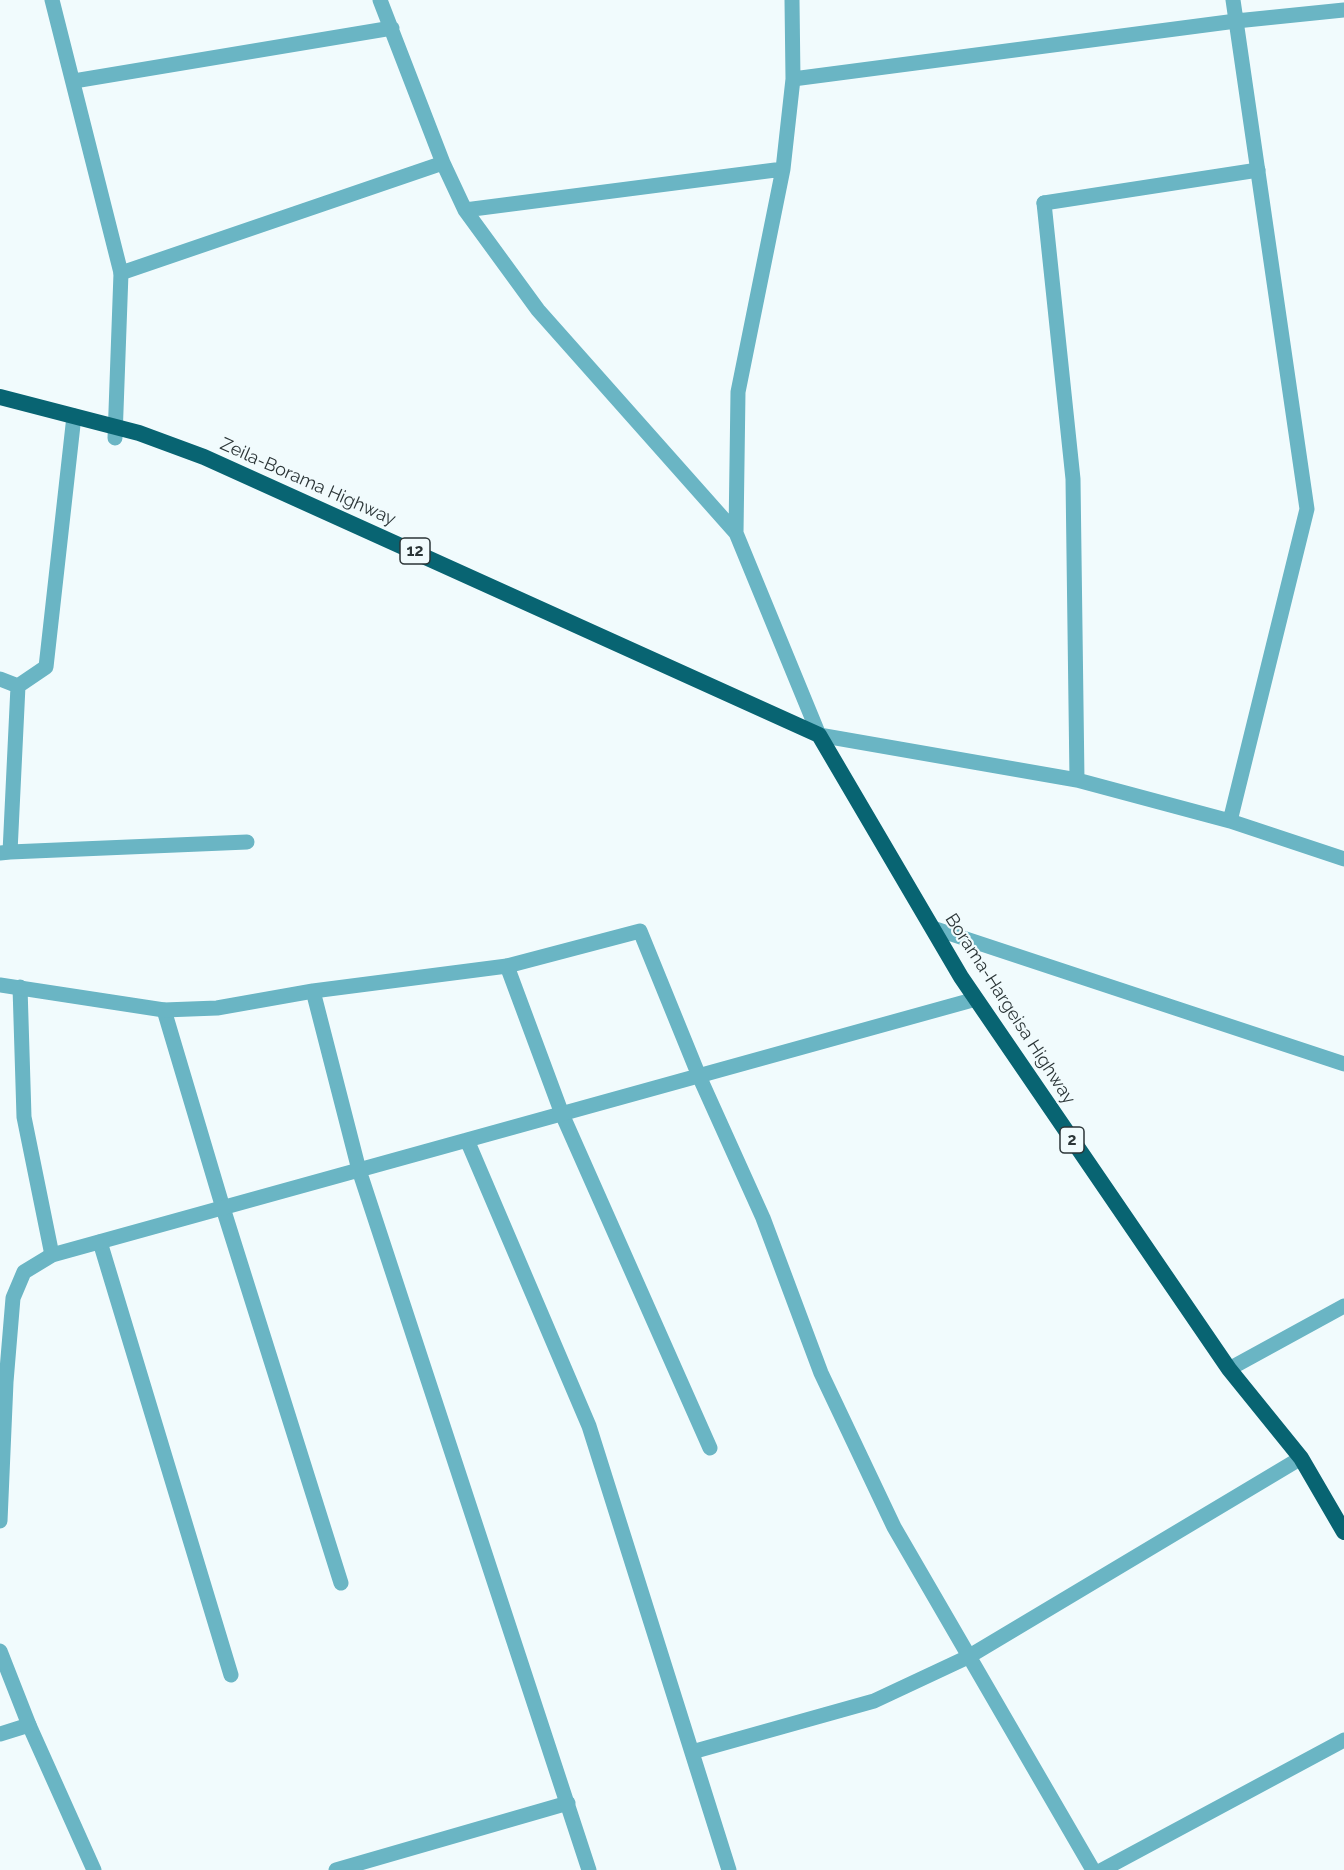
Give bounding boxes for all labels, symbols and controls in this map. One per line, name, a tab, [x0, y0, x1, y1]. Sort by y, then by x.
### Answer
street label: Zeila-Borama Highway	[217, 434, 399, 530]
road number: 12	[400, 538, 430, 564]
street label: Borama-Hargeisa Highway	[940, 910, 1080, 1108]
road number: 2	[1060, 1127, 1084, 1153]

